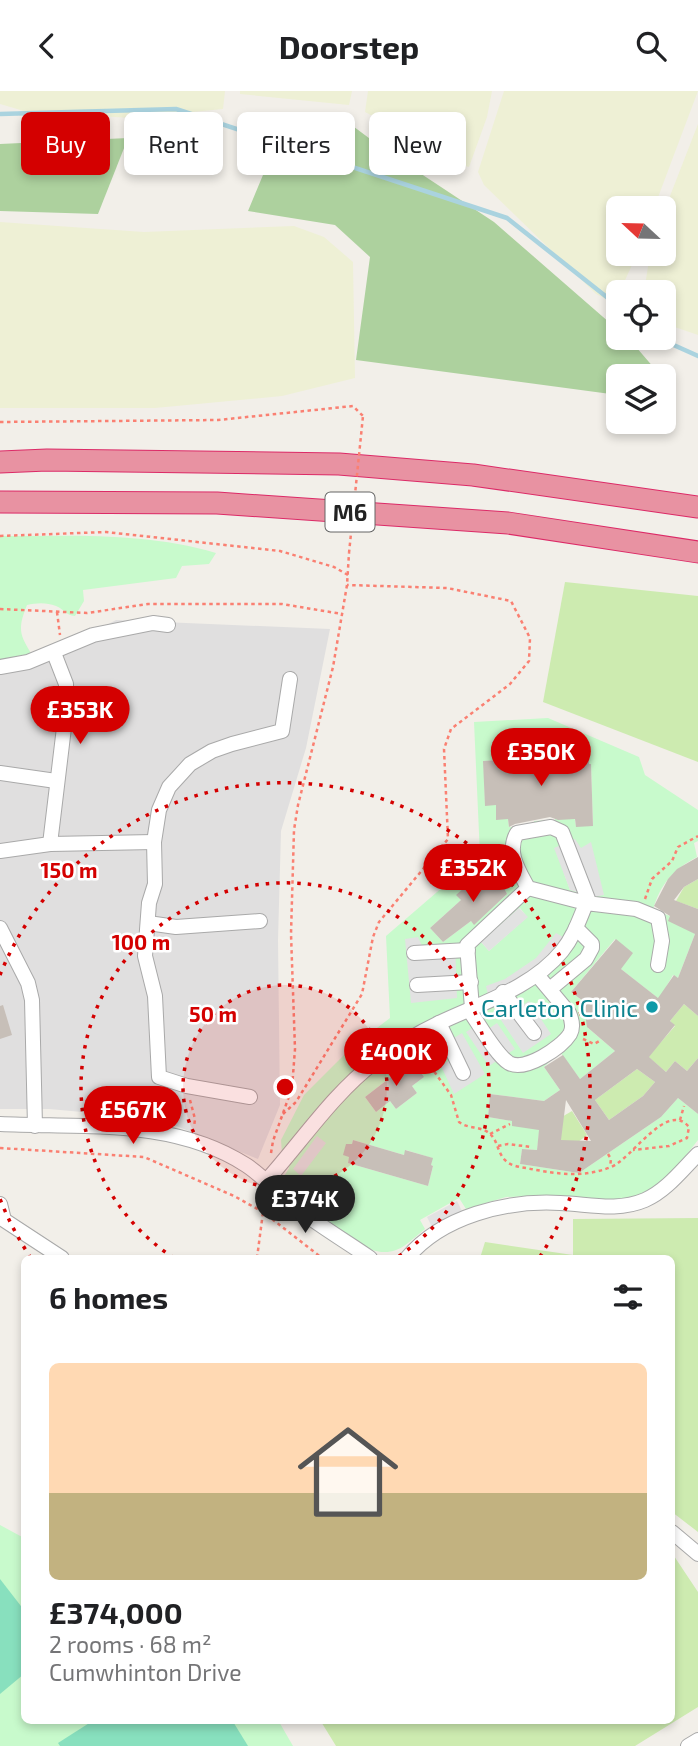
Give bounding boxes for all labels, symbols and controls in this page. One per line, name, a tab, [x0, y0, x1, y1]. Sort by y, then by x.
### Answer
icon: back	[28, 27, 66, 65]
text: Doorstep	[279, 27, 419, 65]
icon: search	[632, 27, 670, 65]
chip: Buy	[21, 112, 110, 175]
chip: Rent	[124, 112, 223, 175]
chip: Filters	[237, 112, 355, 175]
chip: New	[369, 112, 466, 175]
north arrow	[606, 196, 676, 266]
map controls	[606, 196, 676, 434]
button: locate	[606, 280, 676, 350]
button: layers	[606, 364, 676, 434]
road number: M6	[326, 493, 374, 531]
pin: £353K	[31, 687, 129, 746]
text: £353K	[47, 695, 113, 723]
pin: £350K	[492, 729, 590, 788]
text: £350K	[507, 737, 575, 765]
pin: £352K	[424, 845, 522, 904]
text: £352K	[439, 853, 507, 881]
text: 150 m	[41, 857, 97, 882]
text: 100 m	[112, 929, 170, 954]
place label: Carleton Clinic	[481, 993, 638, 1022]
marker: Carleton Clinic	[644, 999, 660, 1015]
text: 50 m	[189, 1001, 237, 1026]
pin: £400K	[347, 1028, 445, 1088]
text: £400K	[360, 1037, 432, 1065]
centre of rings	[273, 1075, 297, 1099]
pin: £567K	[84, 1087, 182, 1146]
text: £567K	[100, 1095, 166, 1123]
pin: £374K	[256, 1175, 354, 1235]
text: £374K	[271, 1184, 339, 1212]
icon: filters	[609, 1278, 647, 1316]
text: 6 homes	[49, 1279, 168, 1315]
icon: home	[285, 1409, 411, 1535]
text: £374,000	[49, 1594, 183, 1630]
text: 2 rooms · 68 m²	[49, 1630, 212, 1658]
text: Cumwhinton Drive	[49, 1658, 242, 1686]

